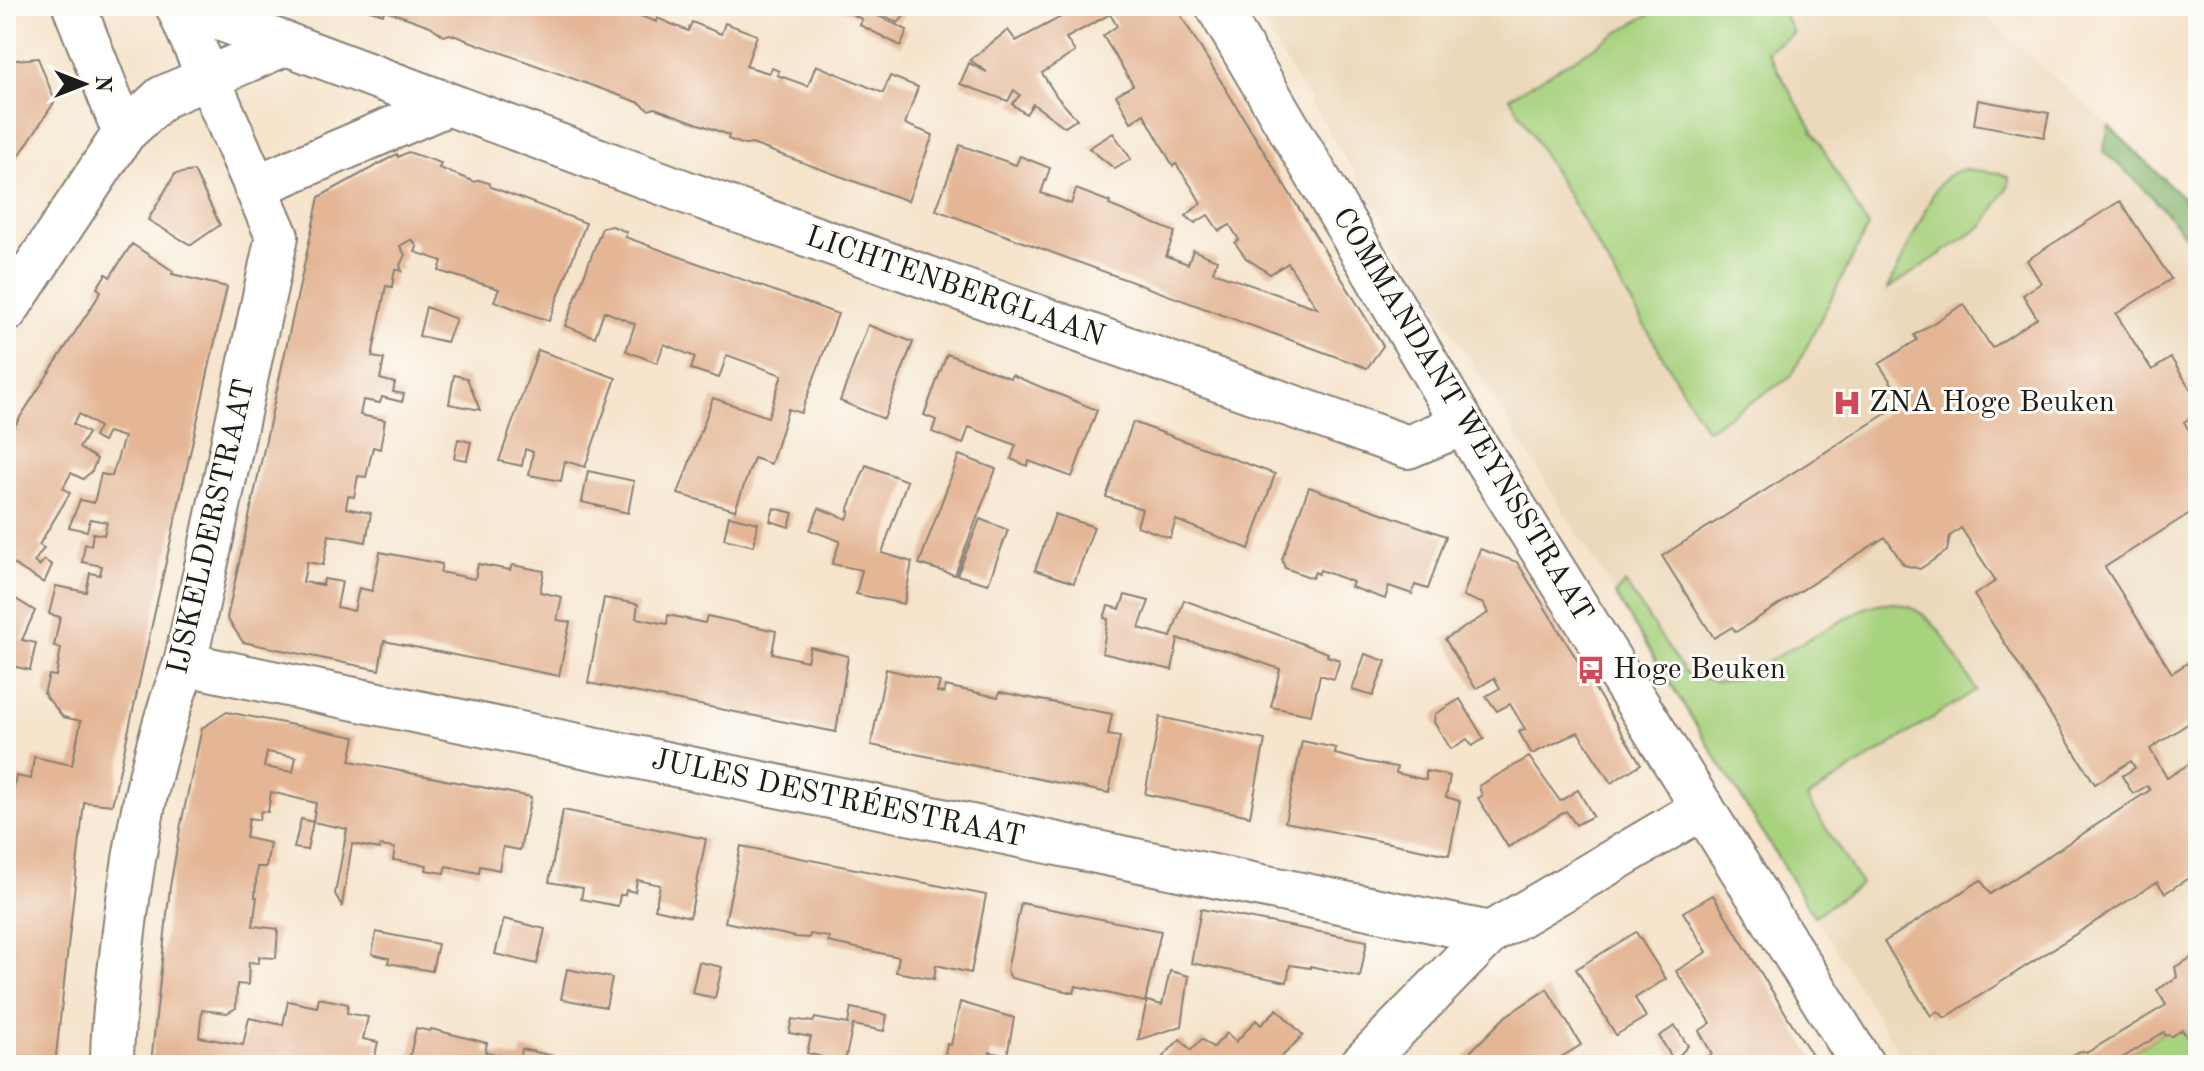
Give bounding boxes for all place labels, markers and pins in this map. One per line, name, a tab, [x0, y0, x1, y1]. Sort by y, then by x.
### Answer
hospital icon: ZNA Hoge Beuken	[1832, 388, 1862, 418]
place label: ZNA Hoge Beuken	[1869, 388, 2115, 418]
bus stop icon: Hoge Beuken	[1576, 655, 1606, 685]
place label: Hoge Beuken	[1613, 655, 1786, 685]

